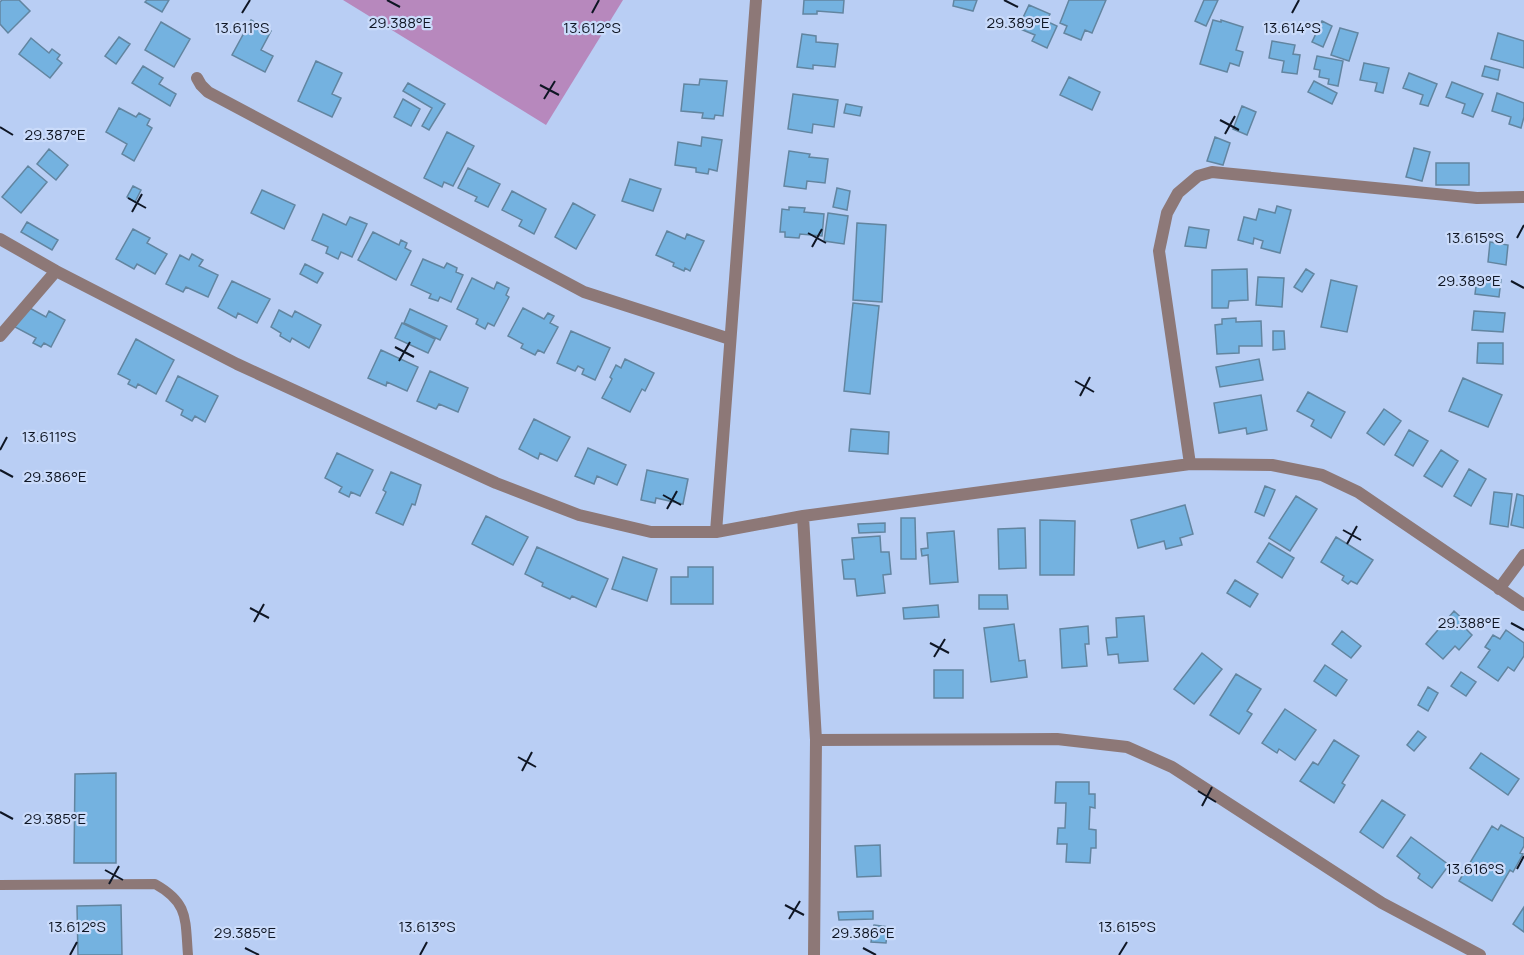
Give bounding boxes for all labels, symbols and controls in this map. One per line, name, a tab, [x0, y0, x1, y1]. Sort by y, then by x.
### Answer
text: 29.388°E	[369, 12, 431, 33]
text: 29.389°E	[987, 12, 1049, 33]
text: 13.611°S	[215, 17, 269, 38]
text: 13.612°S	[563, 17, 621, 38]
text: 13.614°S	[1263, 17, 1321, 38]
text: 29.387°E	[24, 124, 86, 145]
text: 13.615°S	[1446, 227, 1504, 248]
text: 29.389°E	[1438, 270, 1500, 291]
text: 13.611°S	[22, 426, 76, 447]
text: 29.386°E	[24, 466, 86, 487]
text: 29.388°E	[1438, 612, 1500, 633]
text: 29.385°E	[24, 808, 86, 829]
text: 13.616°S	[1446, 858, 1504, 879]
text: 13.612°S	[48, 916, 106, 937]
text: 13.613°S	[398, 916, 456, 937]
text: 13.615°S	[1098, 916, 1156, 937]
text: 29.385°E	[214, 922, 276, 943]
text: 29.386°E	[832, 922, 894, 943]

